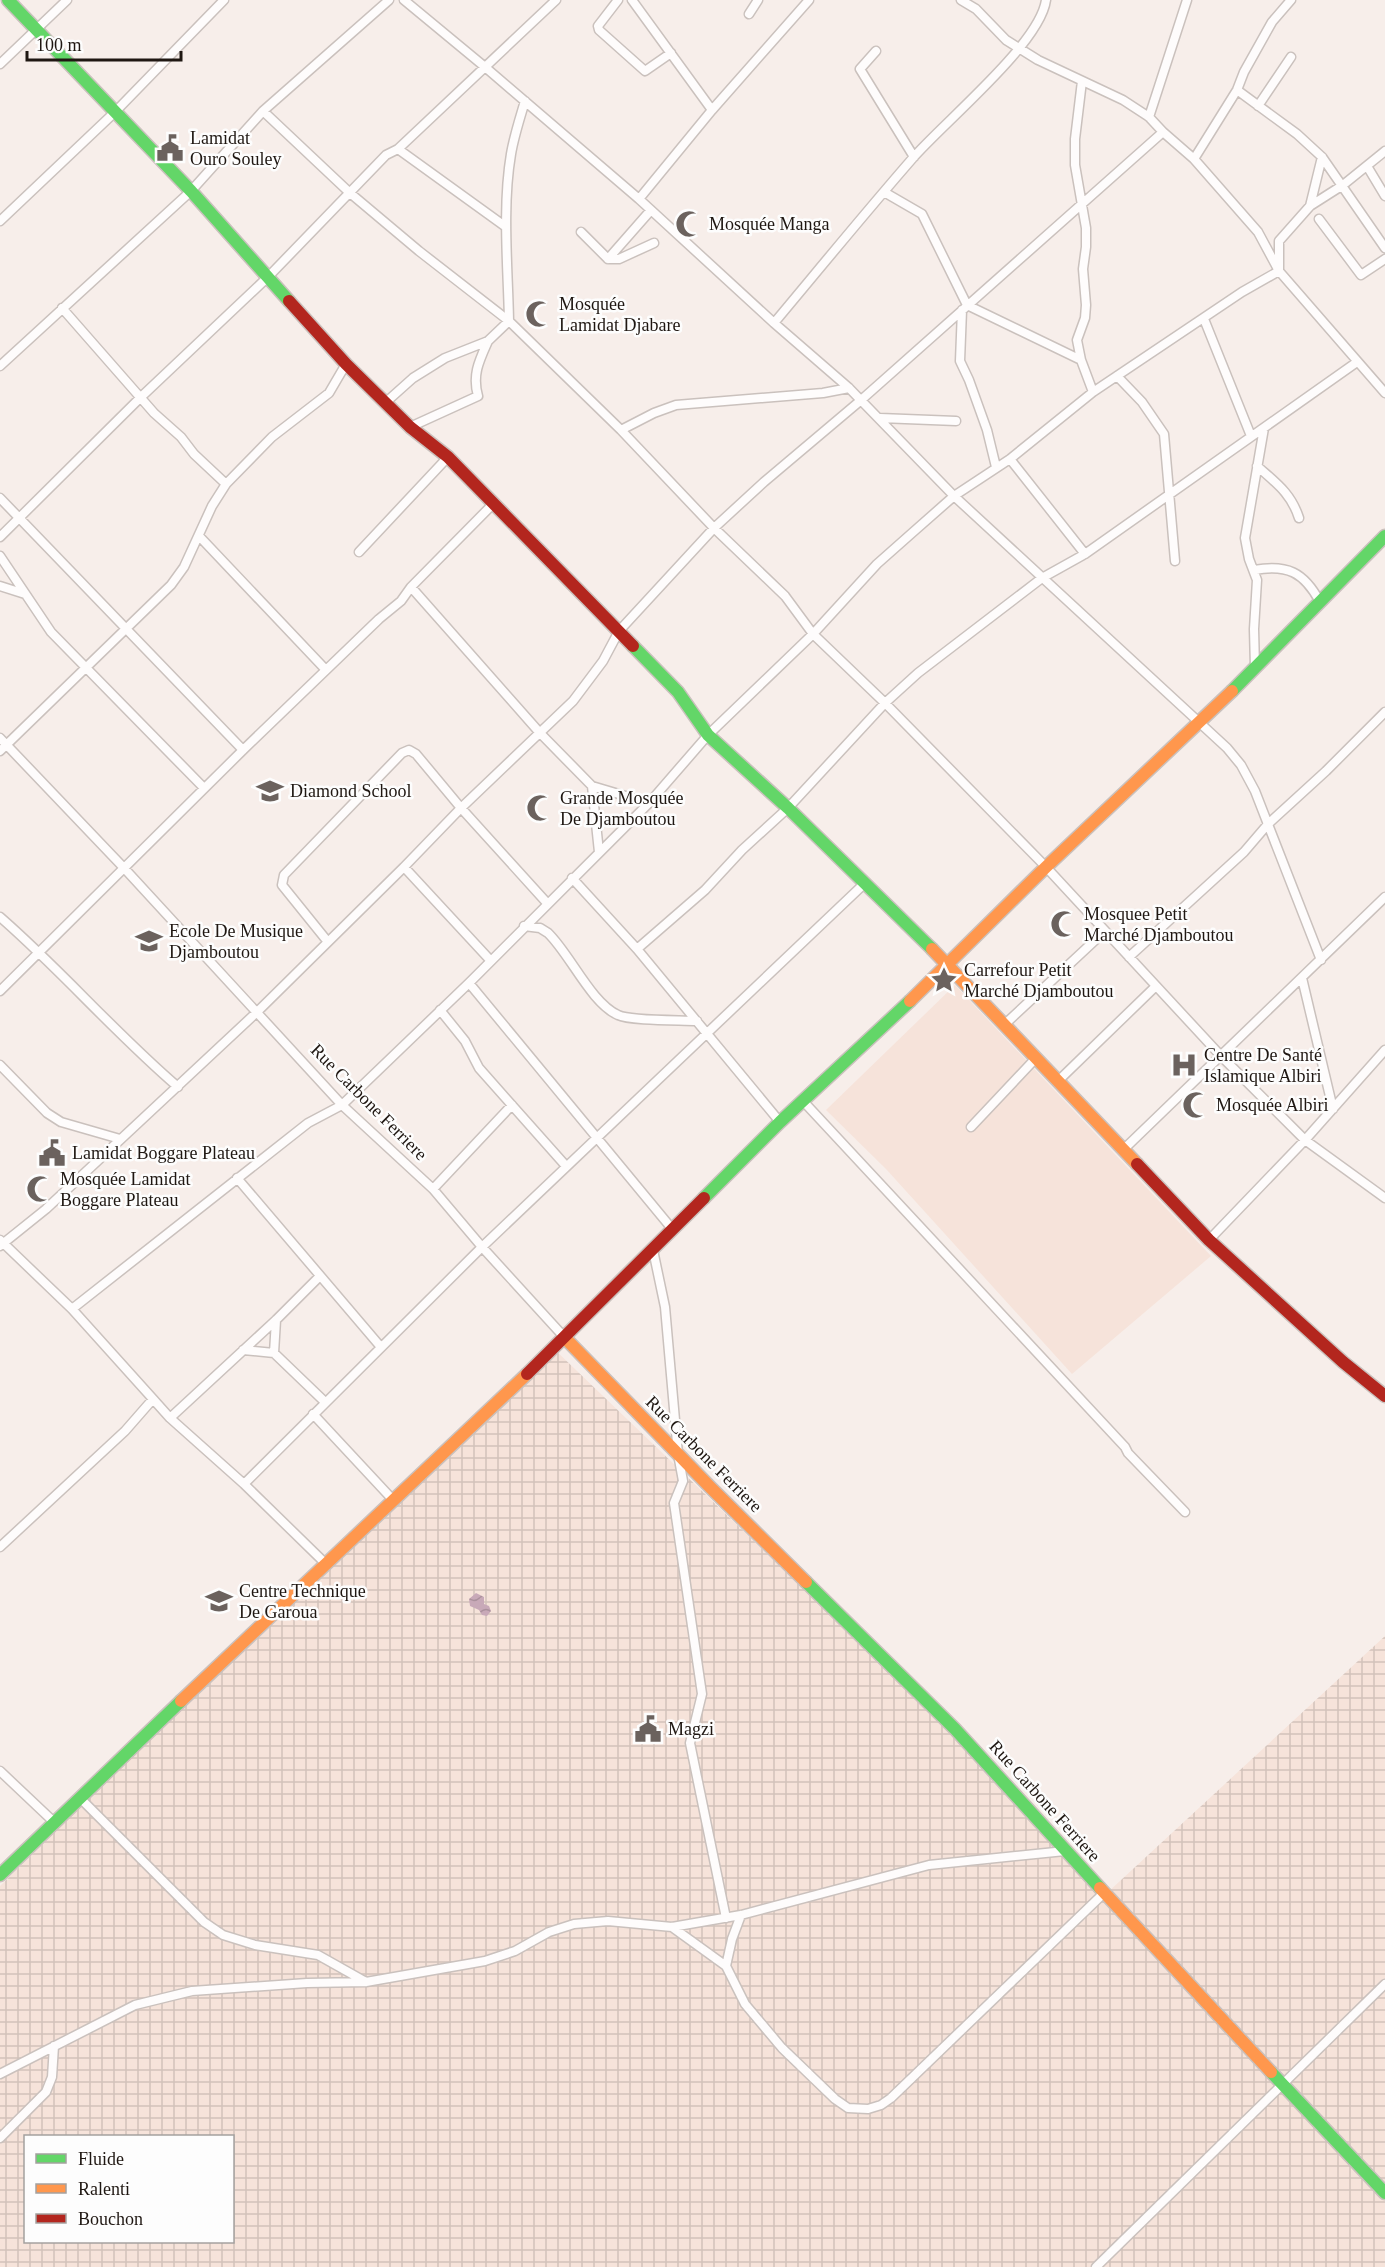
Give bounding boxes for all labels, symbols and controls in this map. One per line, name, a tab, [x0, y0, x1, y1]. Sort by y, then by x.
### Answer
scale bar	[27, 24, 182, 62]
text: 100 m	[36, 35, 82, 55]
place label: Lamidat Ouro Souley	[190, 128, 282, 169]
public building icon: Lamidat Ouro Souley	[155, 133, 185, 163]
mosque icon: Mosquée Manga	[674, 209, 704, 239]
place label: Mosquée Manga	[709, 214, 829, 234]
place label: Mosquée Lamidat Djabare	[559, 294, 680, 335]
mosque icon: Mosquée Lamidat Djabare	[524, 299, 554, 329]
school or university icon: Diamond School	[255, 776, 285, 806]
place label: Diamond School	[290, 781, 412, 801]
place label: Grande Mosquée De Djamboutou	[560, 788, 683, 829]
mosque icon: Grande Mosquée De Djamboutou	[525, 793, 555, 823]
place label: Mosquee Petit Marché Djamboutou	[1084, 904, 1233, 945]
mosque icon: Mosquee Petit Marché Djamboutou	[1049, 909, 1079, 939]
place label: Ecole De Musique Djamboutou	[169, 921, 303, 962]
school or university icon: Ecole De Musique Djamboutou	[134, 926, 164, 956]
place label: Carrefour Petit Marché Djamboutou	[964, 960, 1113, 1001]
place icon: Carrefour Petit Marché Djamboutou	[929, 965, 959, 995]
street label: Rue Carbone Ferriere	[307, 1040, 431, 1164]
place label: Centre De Santé Islamique Albiri	[1204, 1045, 1322, 1086]
hospital icon: Centre De Santé Islamique Albiri	[1169, 1050, 1199, 1080]
mosque icon: Mosquée Albiri	[1181, 1090, 1211, 1120]
place label: Mosquée Albiri	[1216, 1095, 1329, 1115]
public building icon: Lamidat Boggare Plateau	[37, 1138, 67, 1168]
place label: Lamidat Boggare Plateau	[72, 1143, 255, 1163]
place label: Mosquée Lamidat Boggare Plateau	[60, 1169, 190, 1210]
mosque icon: Mosquée Lamidat Boggare Plateau	[25, 1174, 55, 1204]
street label: Rue Carbone Ferriere	[642, 1392, 766, 1516]
place label: Centre Technique De Garoua	[239, 1581, 366, 1622]
school or university icon: Centre Technique De Garoua	[204, 1586, 234, 1616]
public building icon: Magzi	[633, 1714, 663, 1744]
place label: Magzi	[668, 1719, 714, 1739]
street label: Rue Carbone Ferriere	[985, 1736, 1105, 1866]
legend	[24, 2135, 234, 2243]
text: Fluide	[78, 2149, 124, 2169]
text: Ralenti	[78, 2179, 130, 2199]
text: Bouchon	[78, 2209, 143, 2229]

